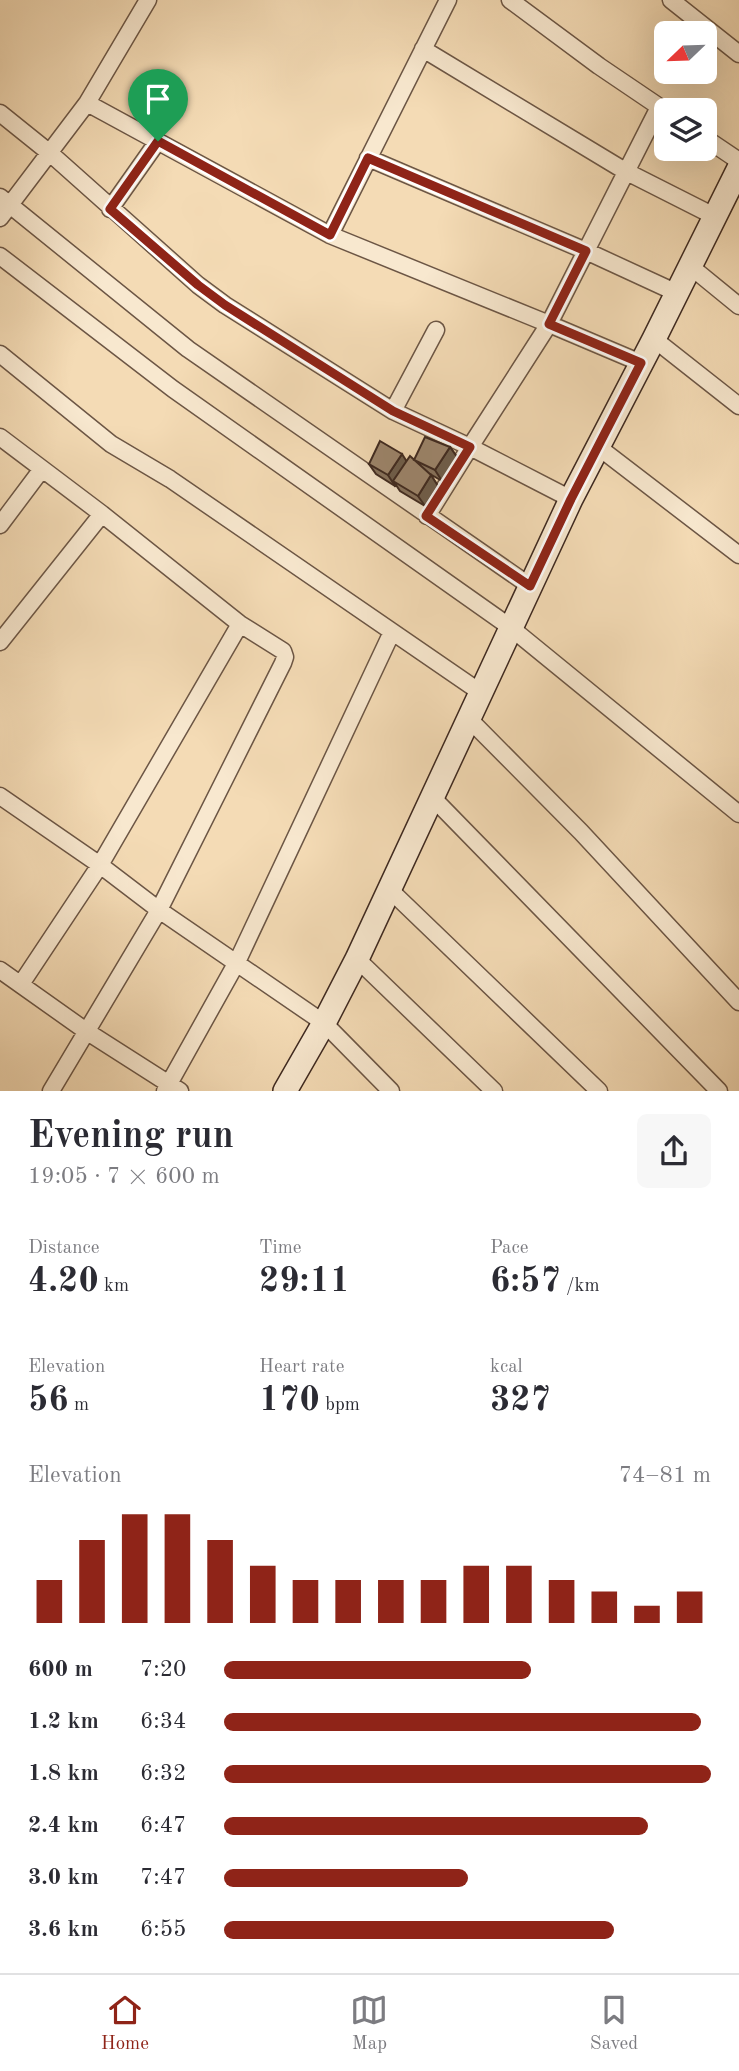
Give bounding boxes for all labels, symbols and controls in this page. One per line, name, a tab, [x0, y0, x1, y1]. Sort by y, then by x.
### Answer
north arrow	[654, 21, 718, 84]
map controls	[654, 21, 717, 161]
pin	[128, 69, 188, 141]
icon: arrive	[139, 80, 177, 118]
button: layers	[654, 98, 717, 161]
button: share	[637, 1114, 711, 1188]
text: Evening run	[28, 1118, 234, 1156]
text: 19:05 · 7 × 600 m	[28, 1165, 220, 1188]
text: Distance	[28, 1239, 100, 1258]
text: Time	[259, 1239, 302, 1258]
text: Pace	[490, 1239, 529, 1258]
text: 4.20	[28, 1264, 99, 1299]
text: 29:11	[259, 1264, 350, 1299]
text: 6:57	[490, 1264, 561, 1299]
text: km	[99, 1277, 129, 1296]
text: /km	[561, 1277, 600, 1296]
text: Elevation	[28, 1358, 105, 1377]
text: Heart rate	[259, 1358, 344, 1377]
text: kcal	[490, 1358, 523, 1377]
text: 56	[28, 1383, 69, 1418]
text: 170	[259, 1383, 320, 1418]
text: 327	[490, 1383, 551, 1418]
text: m	[69, 1396, 89, 1415]
text: bpm	[320, 1396, 360, 1415]
text: Elevation	[28, 1464, 122, 1487]
text: 74–81 m	[619, 1464, 711, 1487]
text: 600 m	[28, 1658, 93, 1681]
text: 7:20	[140, 1658, 186, 1681]
text: 1.2 km	[28, 1710, 99, 1733]
text: 6:34	[140, 1710, 186, 1733]
text: 1.8 km	[28, 1762, 99, 1785]
text: 6:32	[140, 1762, 186, 1785]
text: 2.4 km	[28, 1814, 99, 1837]
text: 6:47	[140, 1814, 186, 1837]
text: 3.0 km	[28, 1866, 99, 1889]
text: 7:47	[140, 1866, 186, 1889]
text: 3.6 km	[28, 1918, 99, 1941]
text: 6:55	[140, 1918, 186, 1941]
tab: Home	[101, 1991, 149, 2056]
tab: Map	[350, 1991, 388, 2056]
tab: Saved	[590, 1991, 638, 2056]

